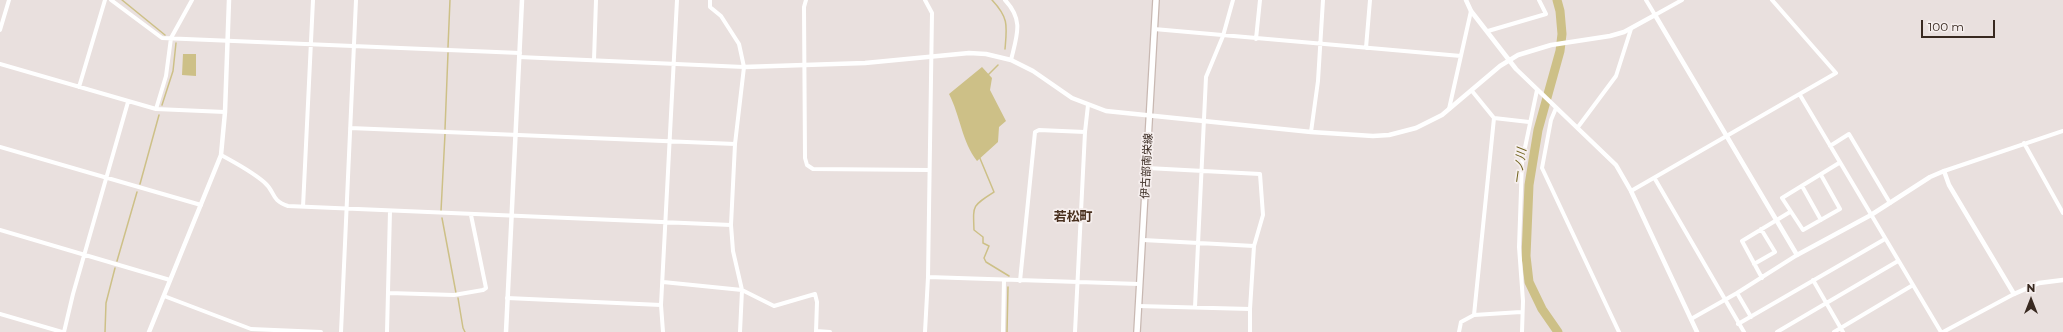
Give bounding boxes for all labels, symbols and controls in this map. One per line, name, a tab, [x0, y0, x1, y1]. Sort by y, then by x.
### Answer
scale bar	[1923, 12, 1997, 38]
text: 100 m	[1928, 19, 1964, 34]
street label: 伊古部南栄線	[1139, 133, 1155, 199]
water label: 一ノ川	[1510, 147, 1530, 185]
district label: 若松町	[1054, 209, 1092, 225]
north arrow	[2011, 280, 2051, 320]
text: N	[2027, 281, 2035, 295]

